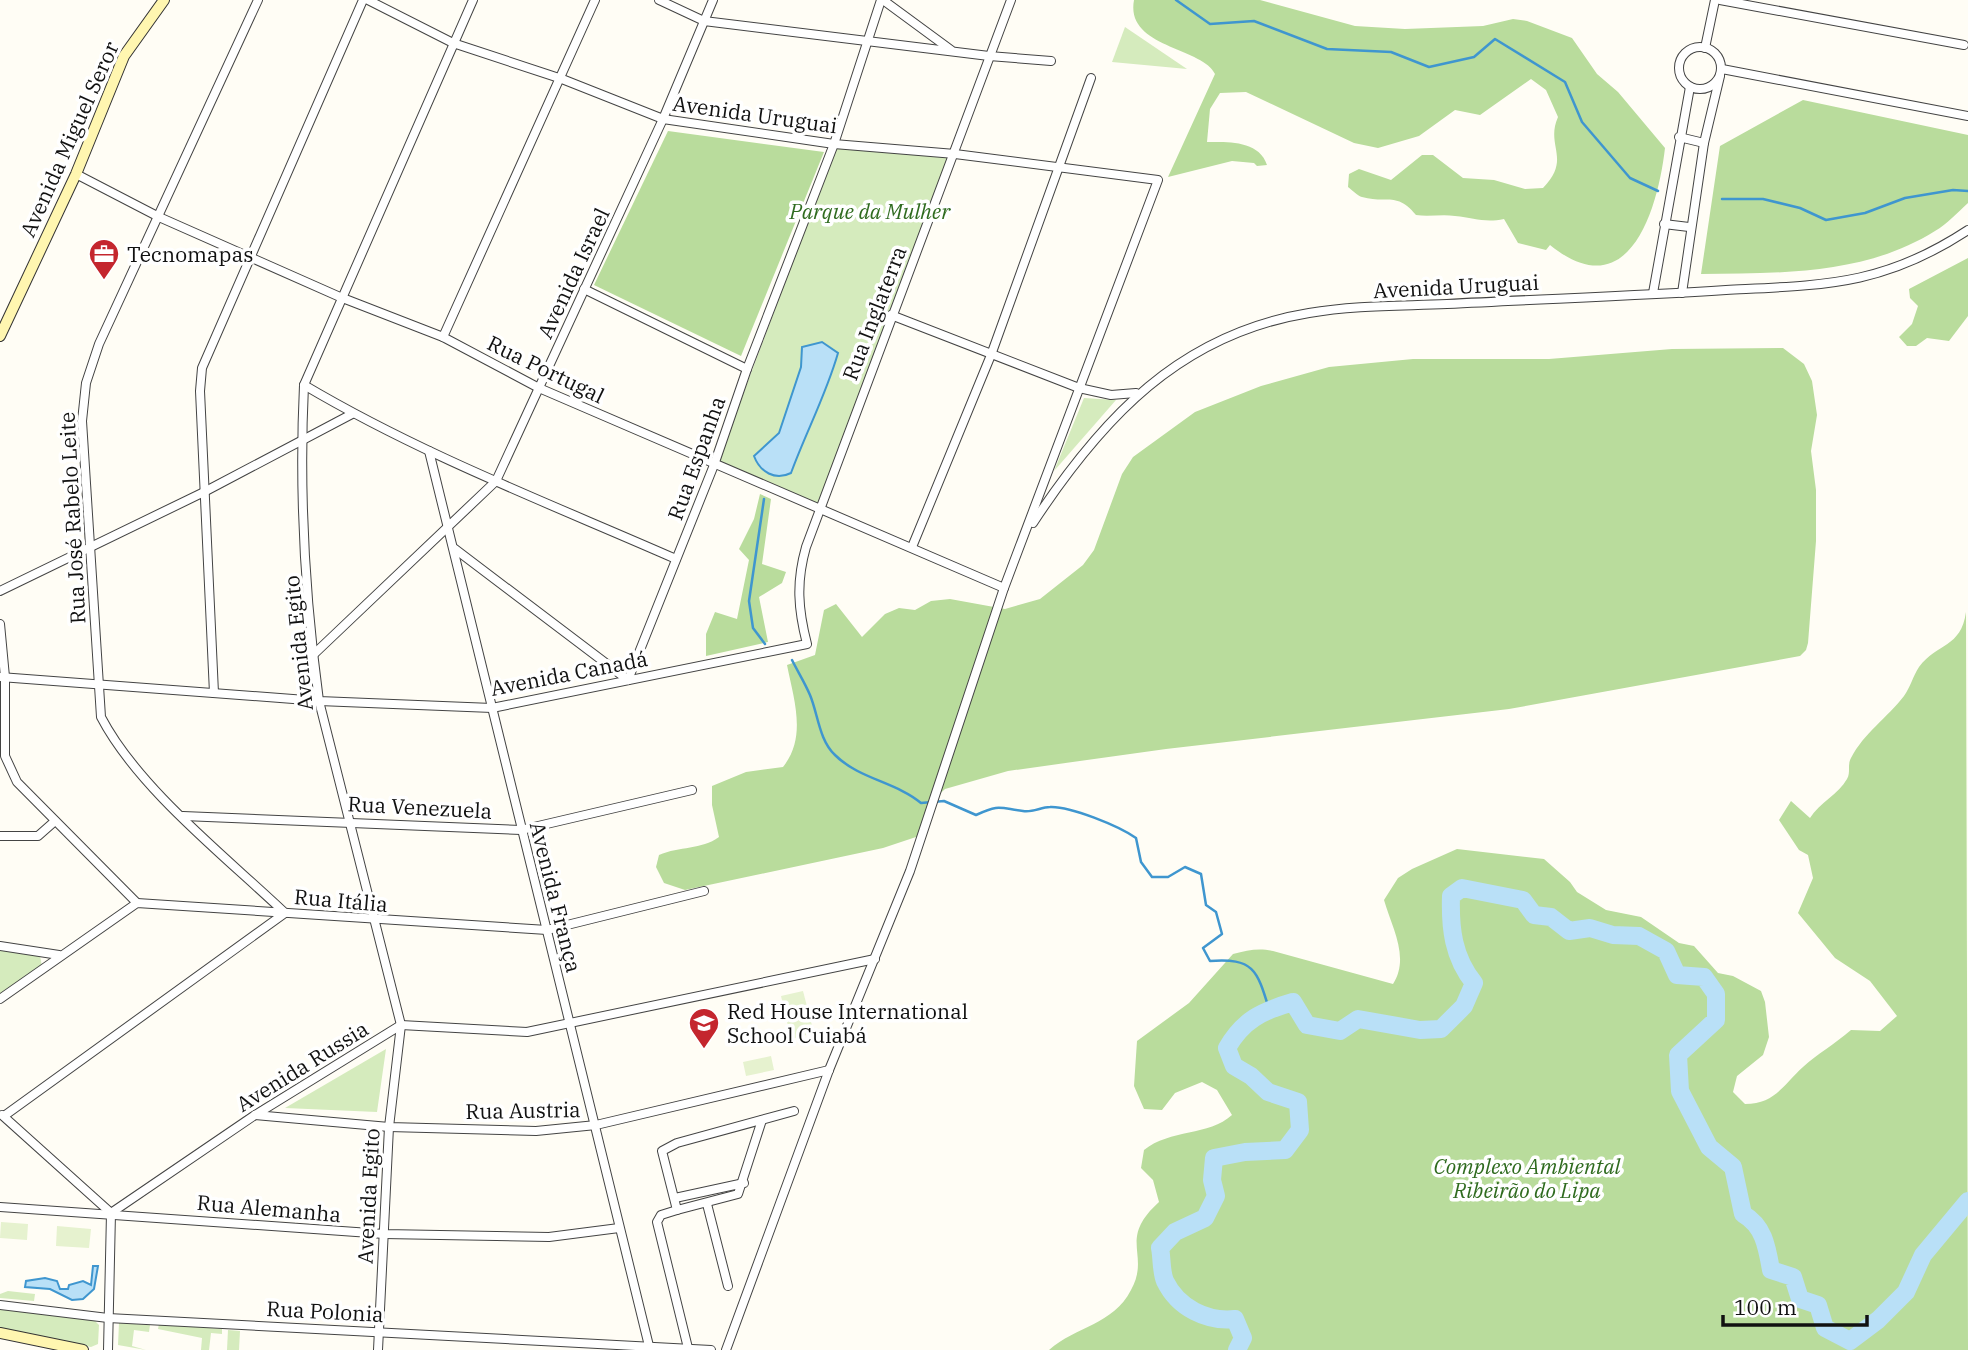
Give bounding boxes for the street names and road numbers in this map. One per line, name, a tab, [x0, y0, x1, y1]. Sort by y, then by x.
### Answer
street label: Avenida Miguel Seror	[13, 36, 125, 241]
street label: Avenida Uruguai	[671, 89, 839, 139]
street label: Avenida Israel	[530, 203, 616, 343]
street label: Rua Inglaterra	[836, 242, 912, 384]
street label: Avenida Uruguai	[1372, 268, 1540, 304]
street label: Rua Portugal	[483, 329, 609, 409]
street label: Rua Espanha	[661, 392, 731, 524]
street label: Rua José Rabelo Leite	[52, 411, 92, 625]
street label: Avenida Egito	[277, 574, 319, 712]
street label: Avenida Canadá	[488, 644, 650, 702]
street label: Rua Venezuela	[347, 789, 493, 825]
street label: Avenida França	[524, 819, 588, 975]
street label: Rua Itália	[293, 882, 389, 918]
street label: Avenida Russia	[231, 1014, 373, 1118]
street label: Rua Austria	[465, 1095, 581, 1125]
street label: Avenida Egito	[350, 1127, 386, 1265]
street label: Rua Alemanha	[196, 1188, 342, 1228]
street label: Rua Polonia	[266, 1294, 384, 1328]

